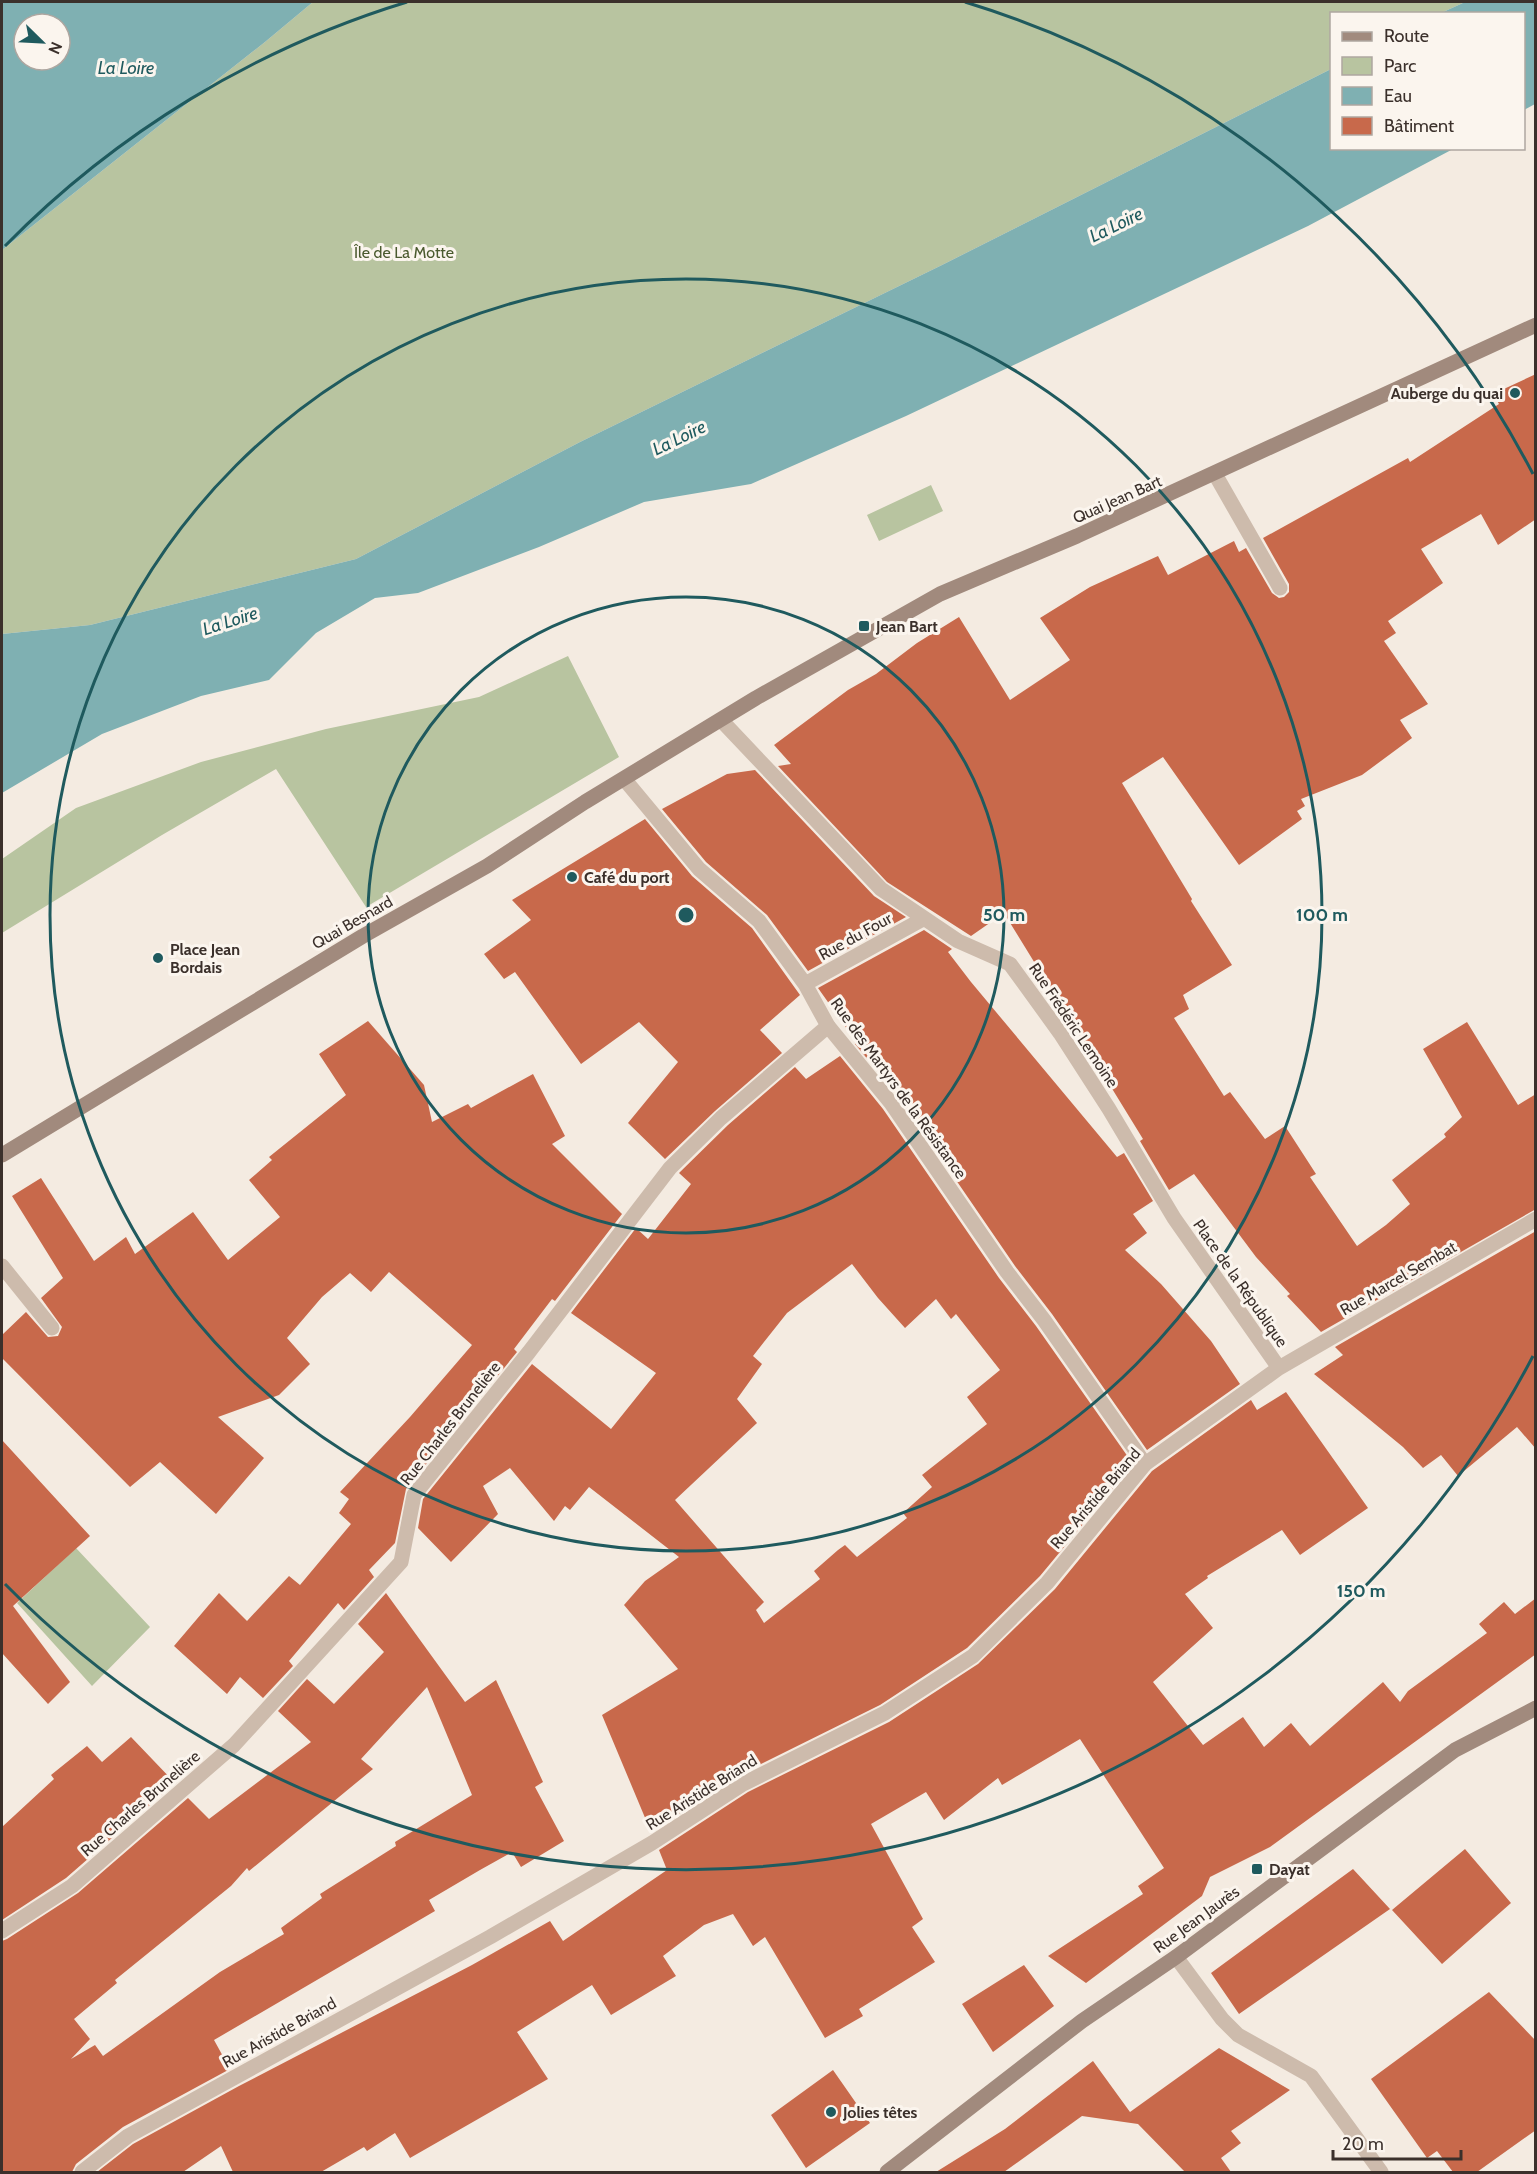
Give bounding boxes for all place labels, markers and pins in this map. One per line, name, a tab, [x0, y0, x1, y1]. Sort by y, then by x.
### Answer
place label: Auberge du quai	[1391, 384, 1503, 403]
marker: Auberge du quai	[1508, 386, 1522, 400]
place label: Jean Bart	[875, 617, 938, 636]
marker: Jean Bart	[857, 619, 871, 633]
place label: Café du port	[584, 868, 670, 887]
marker: Café du port	[565, 870, 579, 884]
centre of rings	[676, 905, 696, 925]
place label: Place Jean Bordais	[170, 940, 240, 977]
marker: Place Jean Bordais	[151, 951, 165, 965]
place label: Dayat	[1269, 1860, 1310, 1879]
marker: Dayat	[1250, 1862, 1264, 1876]
place label: Jolies têtes	[842, 2103, 918, 2122]
marker: Jolies têtes	[824, 2105, 838, 2119]

